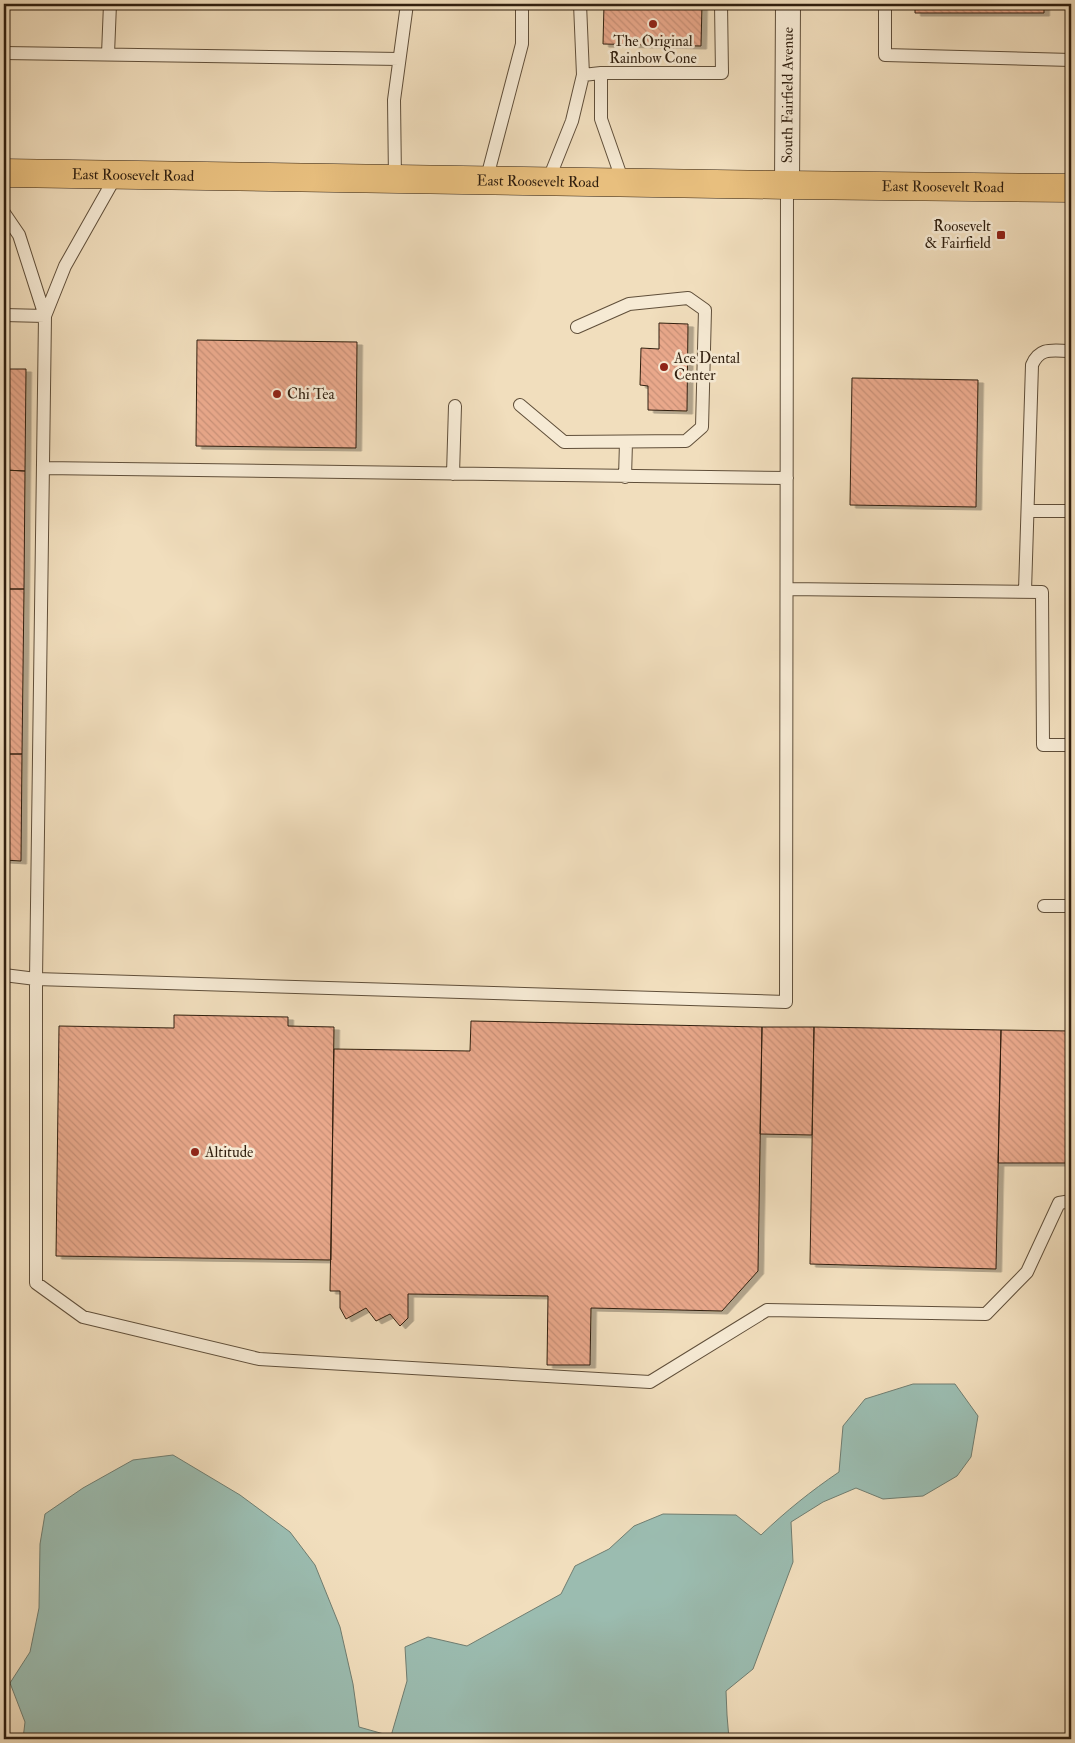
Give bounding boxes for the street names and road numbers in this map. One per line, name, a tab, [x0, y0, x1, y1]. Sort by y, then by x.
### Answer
street label: South Fairfield Avenue	[778, 27, 797, 163]
street label: East Roosevelt Road	[72, 165, 195, 185]
street label: East Roosevelt Road	[477, 171, 600, 192]
street label: East Roosevelt Road	[882, 177, 1005, 197]

